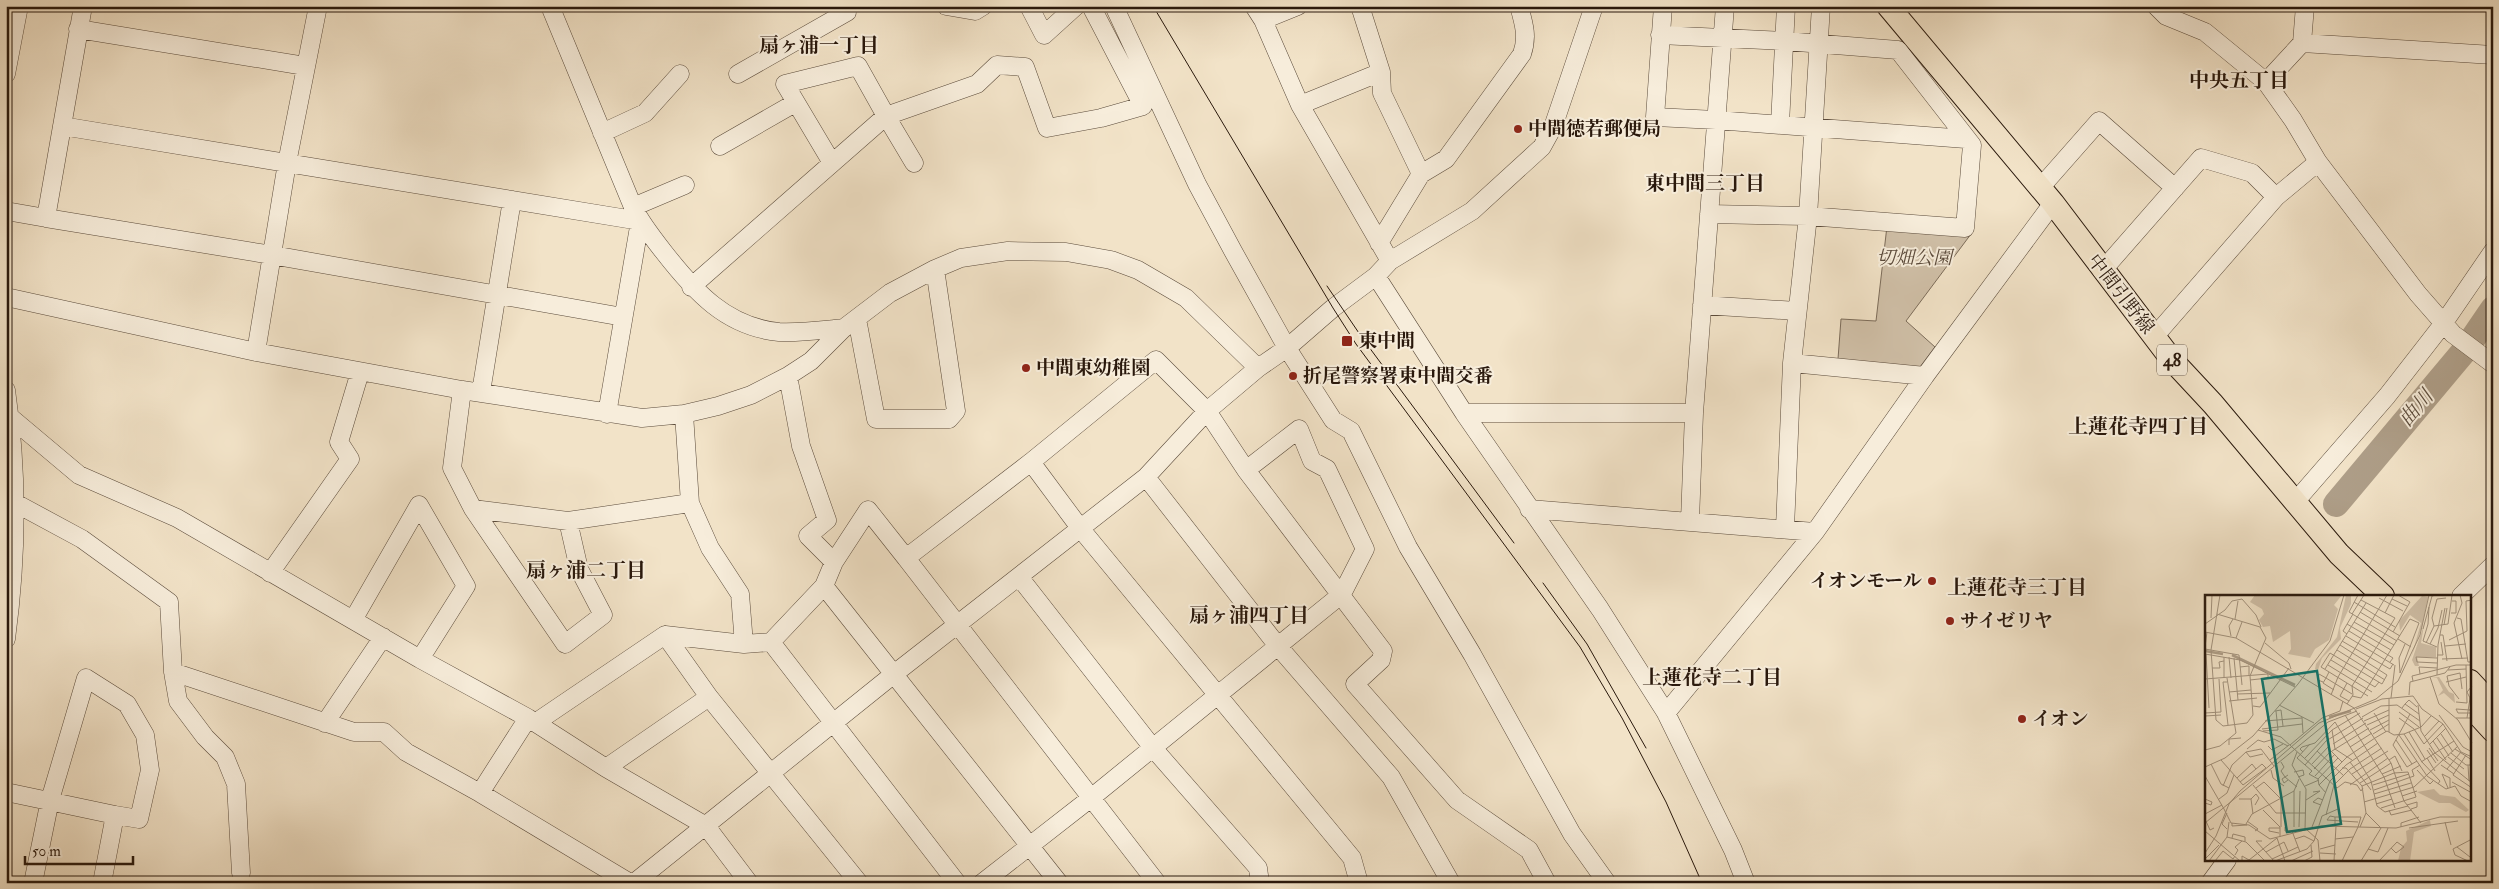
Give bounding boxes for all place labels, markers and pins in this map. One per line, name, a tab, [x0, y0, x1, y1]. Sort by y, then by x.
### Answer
place label: 中間徳若郵便局	[1528, 117, 1661, 141]
marker: 中間徳若郵便局	[1512, 123, 1524, 135]
place label: 東中間	[1358, 329, 1415, 353]
marker: 東中間	[1340, 334, 1354, 348]
place label: 中間東幼稚園	[1036, 356, 1150, 380]
marker: 中間東幼稚園	[1020, 362, 1032, 374]
place label: 折尾警察署東中間交番	[1303, 364, 1493, 388]
marker: 折尾警察署東中間交番	[1287, 370, 1299, 382]
place label: イオンモール	[1810, 569, 1922, 593]
marker: イオンモール	[1926, 575, 1938, 587]
place label: サイゼリヤ	[1960, 609, 2053, 633]
marker: サイゼリヤ	[1944, 615, 1956, 627]
place label: イオン	[2032, 707, 2088, 731]
marker: イオン	[2016, 713, 2028, 725]

